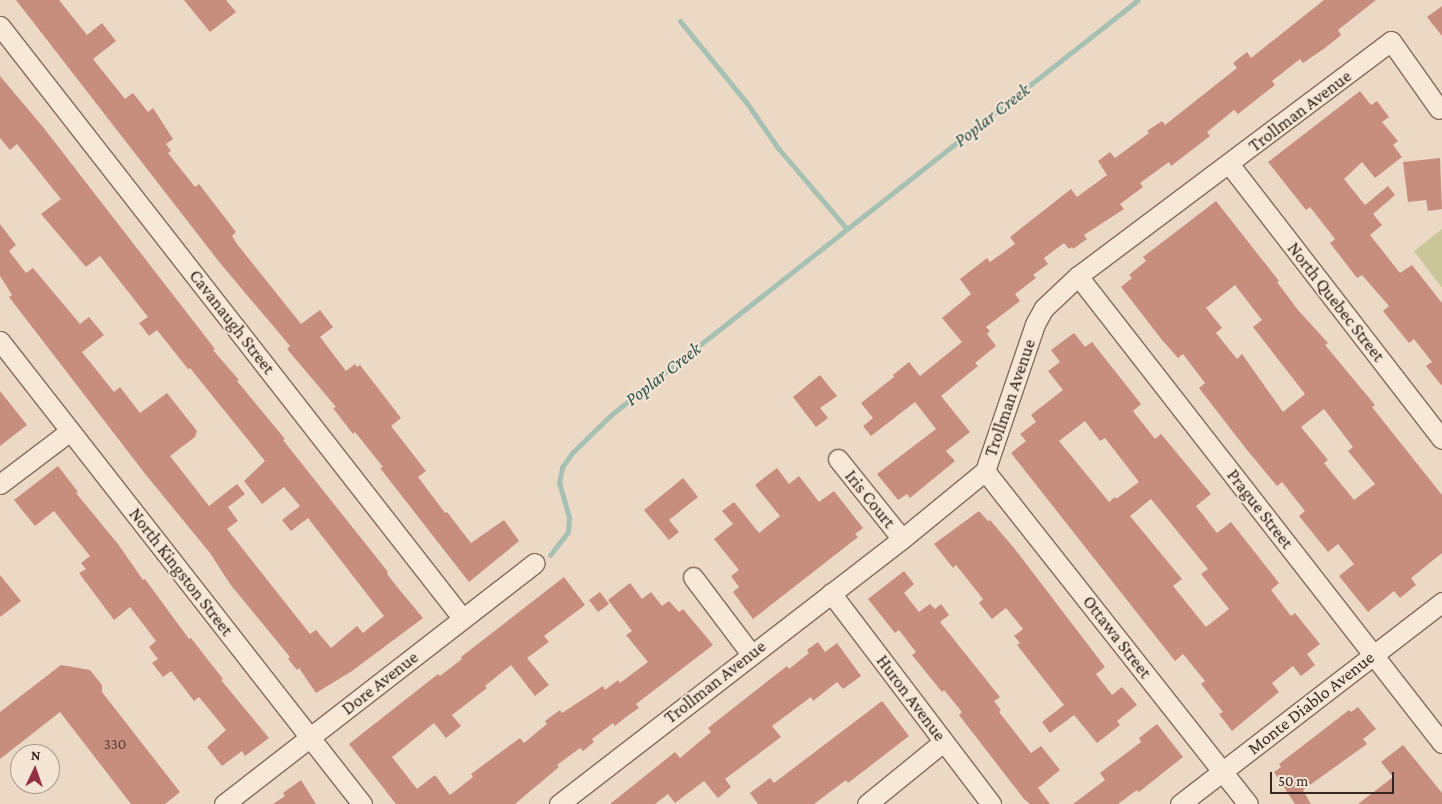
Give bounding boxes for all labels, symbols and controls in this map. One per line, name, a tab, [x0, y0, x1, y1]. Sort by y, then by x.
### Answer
street label: Trollman Avenue	[1244, 65, 1356, 157]
water label: Poplar Creek	[949, 78, 1035, 152]
street label: North Quebec Street	[1283, 238, 1389, 366]
street label: Cavanaugh Street	[184, 265, 280, 379]
street label: Trollman Avenue	[980, 336, 1040, 460]
water label: Poplar Creek	[620, 337, 706, 411]
street label: Prague Street	[1222, 465, 1298, 553]
street label: Iris Court	[840, 466, 900, 532]
street label: North Kingston Street	[124, 504, 238, 640]
street label: Ottawa Street	[1078, 591, 1156, 683]
street label: Trollman Avenue	[660, 636, 770, 728]
street label: Dore Avenue	[337, 646, 423, 720]
street label: Monte Diablo Avenue	[1243, 647, 1379, 759]
street label: Huron Avenue	[872, 651, 950, 745]
house number: 330	[104, 736, 126, 754]
north arrow	[10, 744, 60, 794]
text: N	[31, 747, 41, 763]
scale bar	[1272, 762, 1396, 794]
text: 50 m	[1278, 773, 1308, 789]

